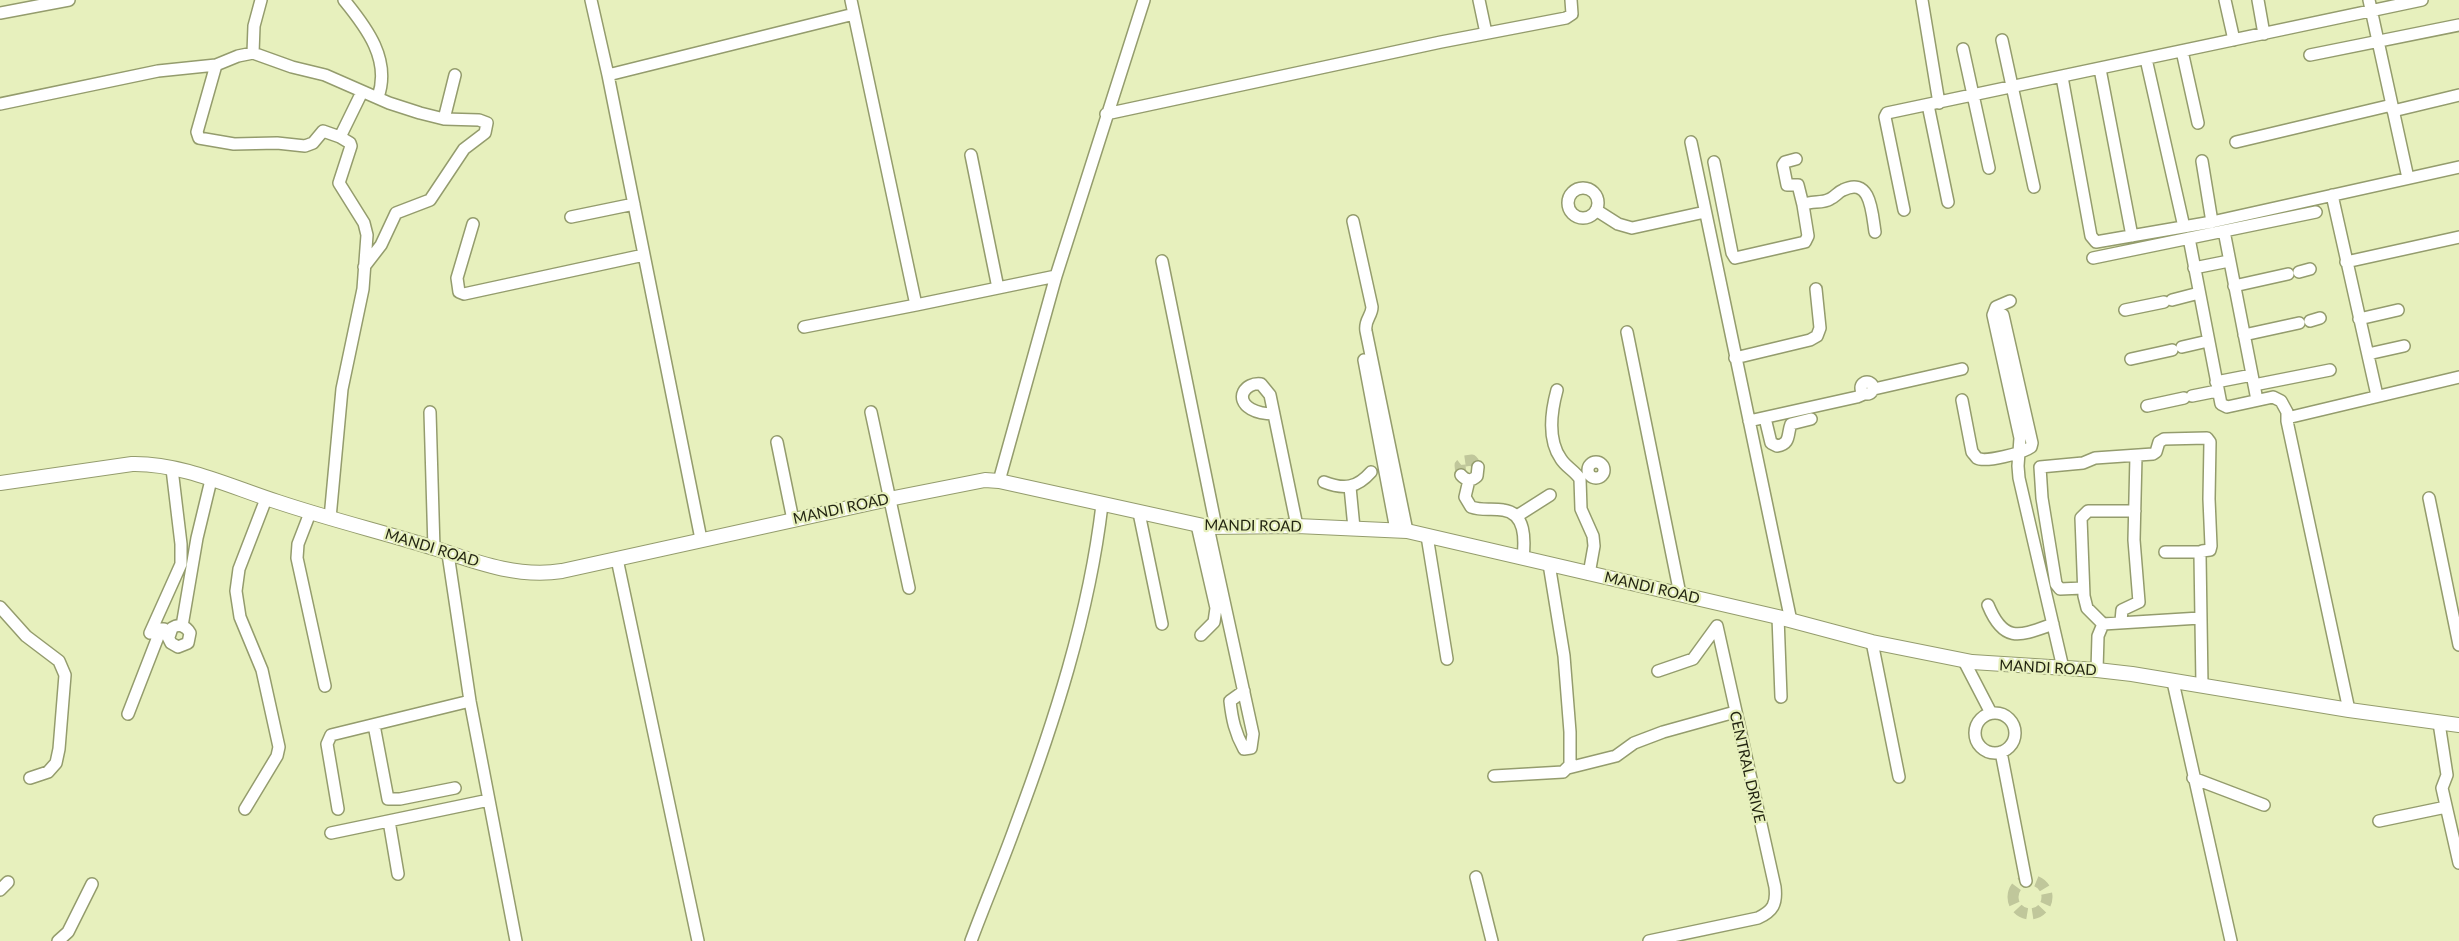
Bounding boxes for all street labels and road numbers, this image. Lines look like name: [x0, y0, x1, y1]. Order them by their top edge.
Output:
street label: MANDI ROAD: [791, 490, 891, 528]
street label: MANDI ROAD: [1204, 516, 1302, 536]
street label: MANDI ROAD: [383, 525, 481, 571]
street label: MANDI ROAD: [1602, 568, 1702, 608]
street label: MANDI ROAD: [1999, 656, 2097, 680]
street label: CENTRAL DRIVE: [1725, 709, 1769, 825]

